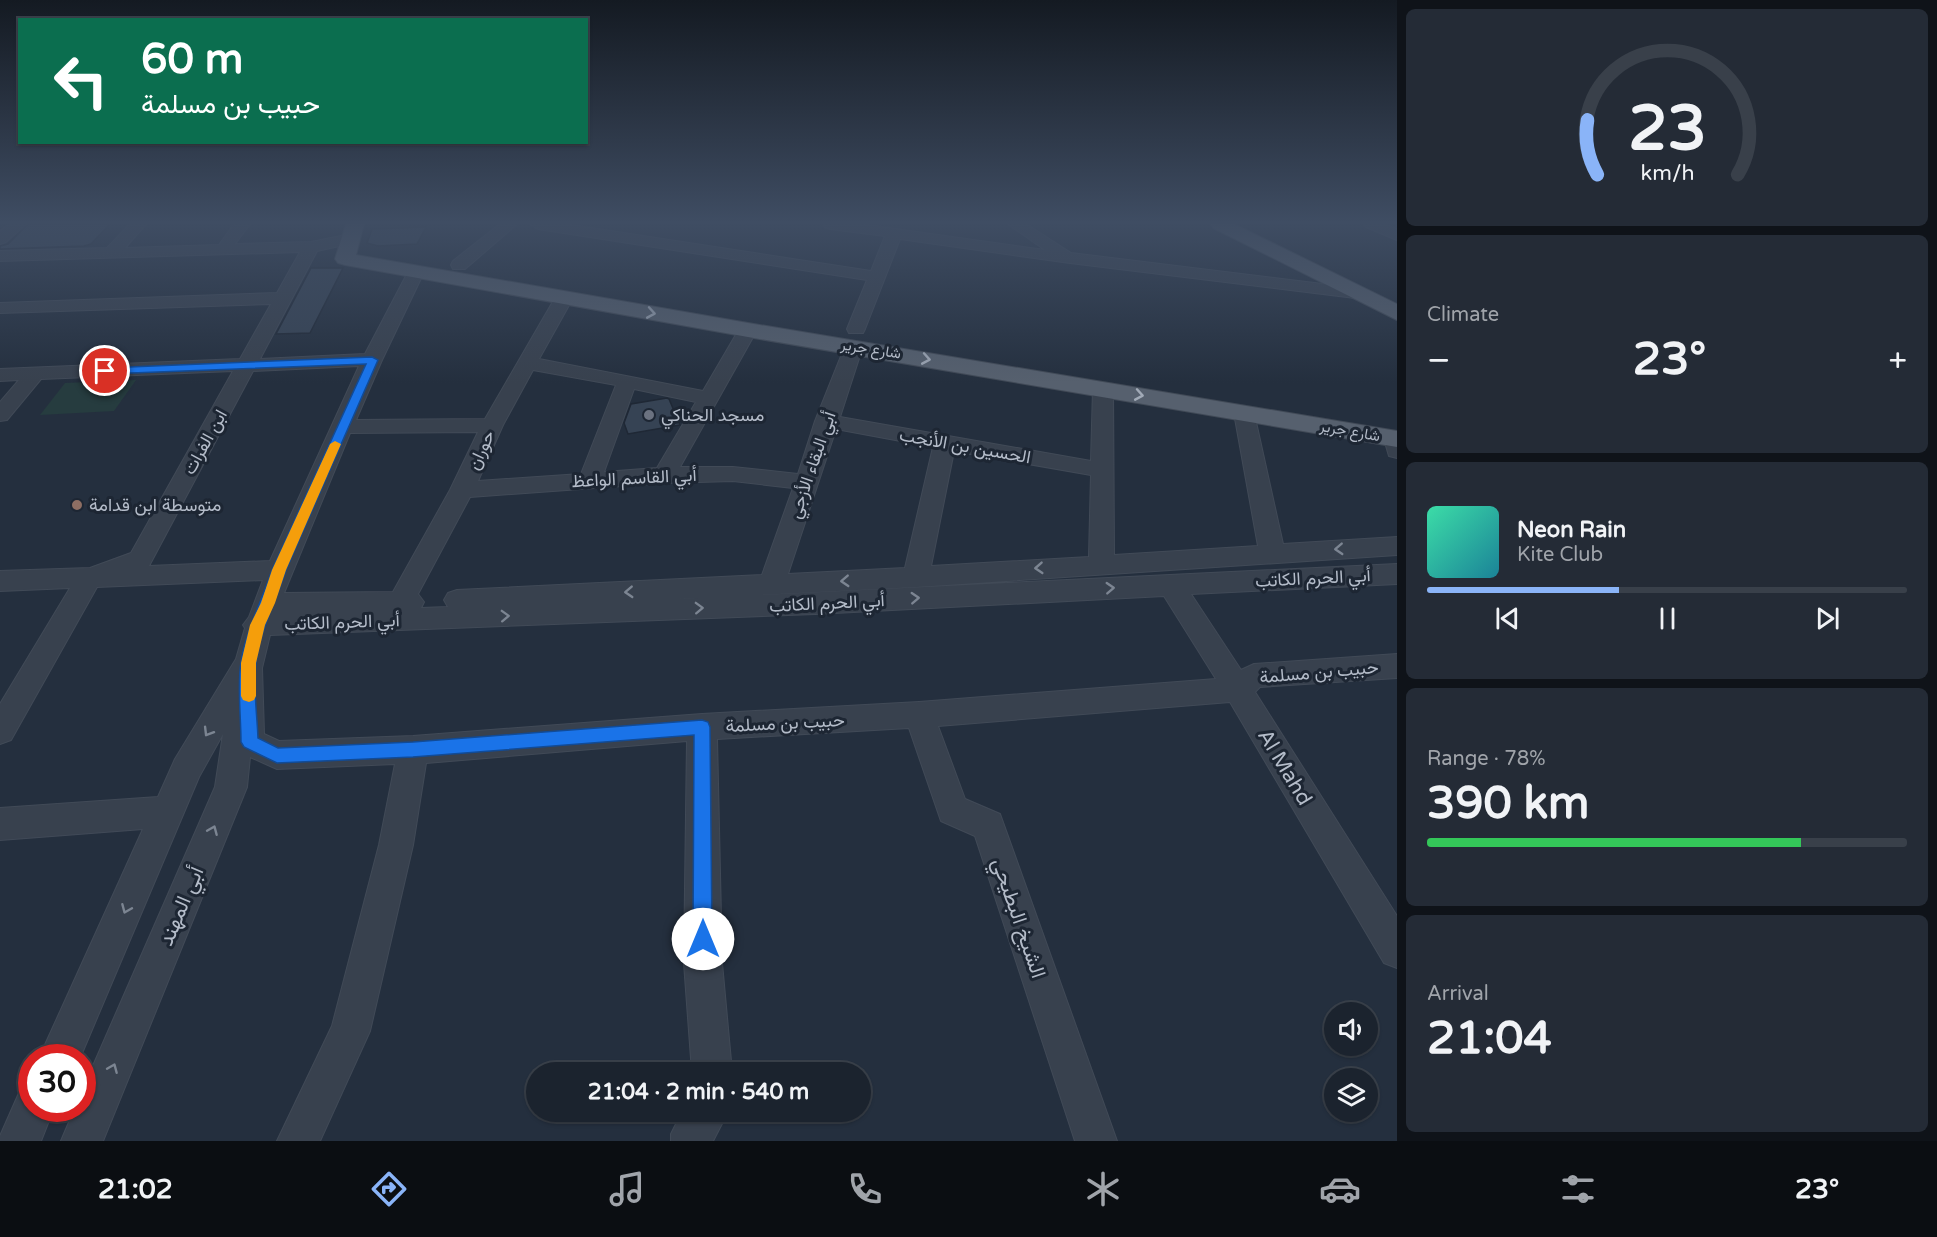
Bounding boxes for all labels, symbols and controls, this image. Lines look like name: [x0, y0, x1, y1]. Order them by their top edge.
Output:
text: 60 m: [141, 34, 243, 85]
icon: left: [42, 42, 120, 120]
text: حبيب بن مسلمة: [141, 88, 320, 121]
text: 23: [1628, 92, 1706, 167]
text: km/h: [1640, 160, 1694, 186]
text: Climate: [1427, 303, 1499, 327]
one-way arrow: [646, 306, 656, 319]
text: 23°: [1633, 333, 1706, 387]
street label: شارع جرير: [838, 335, 903, 365]
text: −: [1427, 341, 1451, 380]
text: +: [1888, 341, 1907, 380]
pin: [79, 345, 130, 396]
one-way arrow: [921, 352, 931, 365]
icon: arrive: [88, 354, 121, 387]
one-way arrow: [1134, 388, 1144, 401]
place label: مسجد الحناكي: [661, 404, 764, 430]
street label: ابن الفرات: [178, 406, 232, 478]
marker: مسجد الحناكي: [642, 408, 656, 422]
street label: أبي البقاء الأزجي: [783, 409, 844, 523]
street label: شارع جرير: [1317, 417, 1382, 447]
street label: الحسين بن الأنجب: [898, 424, 1032, 468]
street label: حوران: [462, 427, 500, 473]
street label: أبي القاسم الواعظ: [571, 464, 697, 496]
place label: متوسطة ابن قدامة: [89, 494, 221, 516]
marker: متوسطة ابن قدامة: [70, 498, 84, 512]
text: Neon Rain: [1517, 517, 1626, 543]
one-way arrow: [1334, 543, 1343, 556]
text: Kite Club: [1517, 543, 1603, 567]
one-way arrow: [1035, 561, 1044, 574]
street label: أبي الحرم الكاتب: [1255, 564, 1372, 596]
one-way arrow: [840, 574, 849, 587]
one-way arrow: [1105, 581, 1114, 594]
one-way arrow: [624, 585, 633, 598]
street label: أبي الحرم الكاتب: [769, 589, 886, 621]
one-way arrow: [911, 592, 920, 605]
one-way arrow: [695, 602, 704, 615]
icon: previous: [1491, 602, 1524, 635]
icon: pause: [1651, 602, 1684, 635]
icon: next: [1811, 602, 1844, 635]
street label: أبي الحرم الكاتب: [284, 609, 400, 639]
one-way arrow: [500, 609, 509, 622]
street label: حبيب بن مسلمة: [1259, 656, 1379, 688]
street label: حبيب بن مسلمة: [725, 709, 845, 737]
street label: Al Mahd: [1252, 725, 1317, 810]
one-way arrow: [203, 726, 215, 736]
text: Range · 78%: [1427, 747, 1546, 771]
text: 390 km: [1427, 777, 1589, 831]
one-way arrow: [206, 825, 218, 836]
street label: الشيخ البطيحي: [983, 855, 1051, 983]
street label: أبي المهند: [154, 863, 213, 951]
one-way arrow: [121, 902, 133, 913]
position arrow: [671, 907, 735, 971]
text: Arrival: [1427, 982, 1489, 1006]
map controls: [1324, 1002, 1378, 1122]
button: sound: [1324, 1002, 1378, 1056]
text: 21:04: [1427, 1012, 1552, 1066]
speed limit sign: 30: [18, 1044, 96, 1122]
one-way arrow: [106, 1063, 118, 1074]
button: layers: [1324, 1068, 1378, 1122]
text: 21:04 · 2 min · 540 m: [588, 1079, 809, 1105]
icon: directions: [368, 1168, 410, 1210]
icon: music: [606, 1168, 648, 1210]
icon: phone: [844, 1168, 886, 1210]
icon: climate: [1082, 1168, 1124, 1210]
icon: car: [1319, 1168, 1361, 1210]
icon: filters: [1557, 1168, 1599, 1210]
text: 21:02: [98, 1173, 173, 1206]
text: 23°: [1795, 1173, 1839, 1206]

